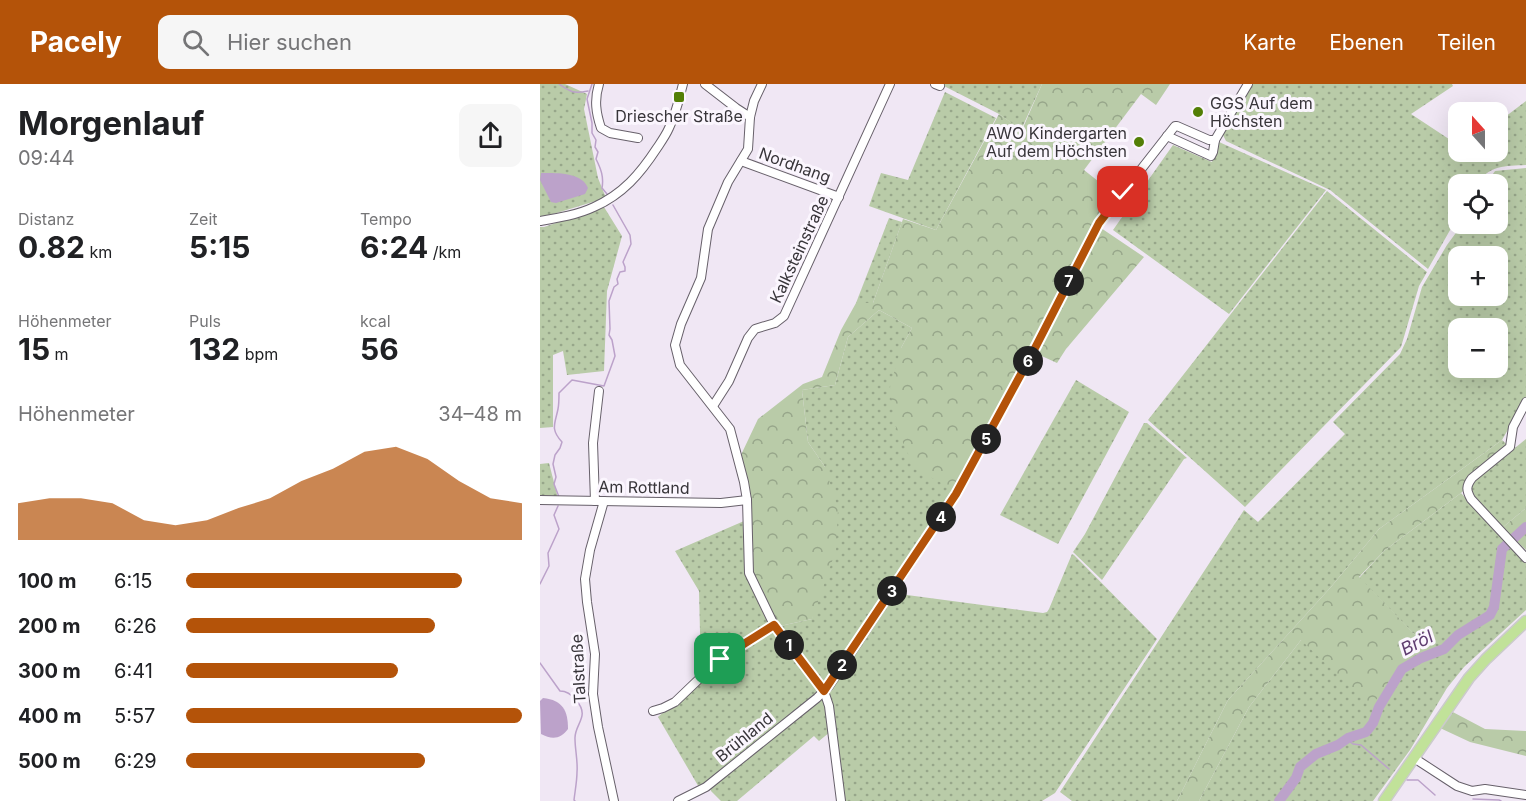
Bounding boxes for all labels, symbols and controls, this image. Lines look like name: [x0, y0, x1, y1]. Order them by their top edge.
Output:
search box: [158, 15, 578, 69]
text: Pacely: [30, 25, 122, 59]
icon: search: [179, 26, 212, 59]
text: Hier suchen: [227, 29, 352, 55]
text: Karte: [1243, 30, 1296, 55]
text: Ebenen: [1329, 30, 1404, 55]
text: Teilen: [1437, 30, 1496, 55]
marker: Driescher Straße: [672, 90, 686, 104]
place label: GGS Auf dem Höchsten: [1210, 93, 1313, 131]
north arrow: [1448, 102, 1508, 162]
map controls: [1448, 102, 1508, 378]
text: Morgenlauf: [18, 103, 204, 143]
button: share: [459, 104, 522, 167]
marker: GGS Auf dem Höchsten: [1191, 105, 1205, 119]
place label: Driescher Straße: [615, 106, 743, 126]
place label: AWO Kindergarten Auf dem Höchsten: [986, 123, 1127, 161]
marker: AWO Kindergarten Auf dem Höchsten: [1132, 135, 1146, 149]
street label: Nordhang: [756, 143, 834, 187]
text: 09:44: [18, 146, 75, 170]
pin: [1097, 166, 1148, 217]
button: locate: [1448, 174, 1508, 234]
icon: check: [1106, 175, 1139, 208]
street label: Kalksteinstraße: [765, 192, 833, 306]
text: Distanz: [18, 209, 74, 229]
text: Zeit: [189, 209, 218, 229]
text: Tempo: [360, 209, 412, 229]
text: 0.82: [18, 229, 85, 265]
text: 5:15: [189, 229, 250, 265]
text: 6:24: [360, 229, 428, 265]
text: km: [85, 242, 112, 262]
text: /km: [428, 242, 461, 262]
button: +: [1448, 246, 1508, 306]
pin: 7: [1054, 266, 1084, 296]
text: 7: [1064, 271, 1074, 291]
text: Höhenmeter: [18, 311, 112, 331]
text: Puls: [189, 311, 221, 331]
text: kcal: [360, 311, 391, 331]
button: −: [1448, 318, 1508, 378]
text: 15: [18, 331, 50, 367]
text: 132: [189, 331, 240, 367]
text: 56: [360, 331, 399, 367]
text: m: [50, 344, 69, 364]
text: bpm: [240, 344, 278, 364]
pin: 6: [1013, 346, 1043, 376]
text: 6: [1023, 351, 1033, 371]
text: Höhenmeter: [18, 402, 135, 426]
text: 34–48 m: [438, 402, 522, 426]
pin: 5: [971, 424, 1001, 454]
text: 5: [981, 429, 991, 449]
street label: Am Rottland: [598, 476, 690, 498]
pin: 4: [926, 502, 956, 532]
text: 4: [936, 507, 946, 527]
text: 100 m: [18, 569, 77, 593]
text: 6:15: [114, 569, 152, 593]
pin: 3: [877, 576, 907, 606]
text: 3: [887, 581, 897, 601]
text: 200 m: [18, 614, 81, 638]
text: 6:26: [114, 614, 157, 638]
water label: Bröl: [1397, 625, 1437, 660]
pin: 1: [774, 630, 804, 660]
pin: [694, 633, 745, 684]
street label: Talstraße: [566, 634, 590, 704]
text: 1: [786, 635, 792, 655]
icon: arrive: [703, 642, 736, 675]
pin: 2: [827, 650, 857, 680]
text: 2: [837, 655, 847, 675]
text: 300 m: [18, 659, 81, 683]
text: 6:41: [114, 659, 153, 683]
text: 400 m: [18, 704, 82, 728]
text: 5:57: [114, 704, 155, 728]
street label: Brühland: [711, 708, 777, 766]
text: 500 m: [18, 749, 81, 773]
text: 6:29: [114, 749, 157, 773]

